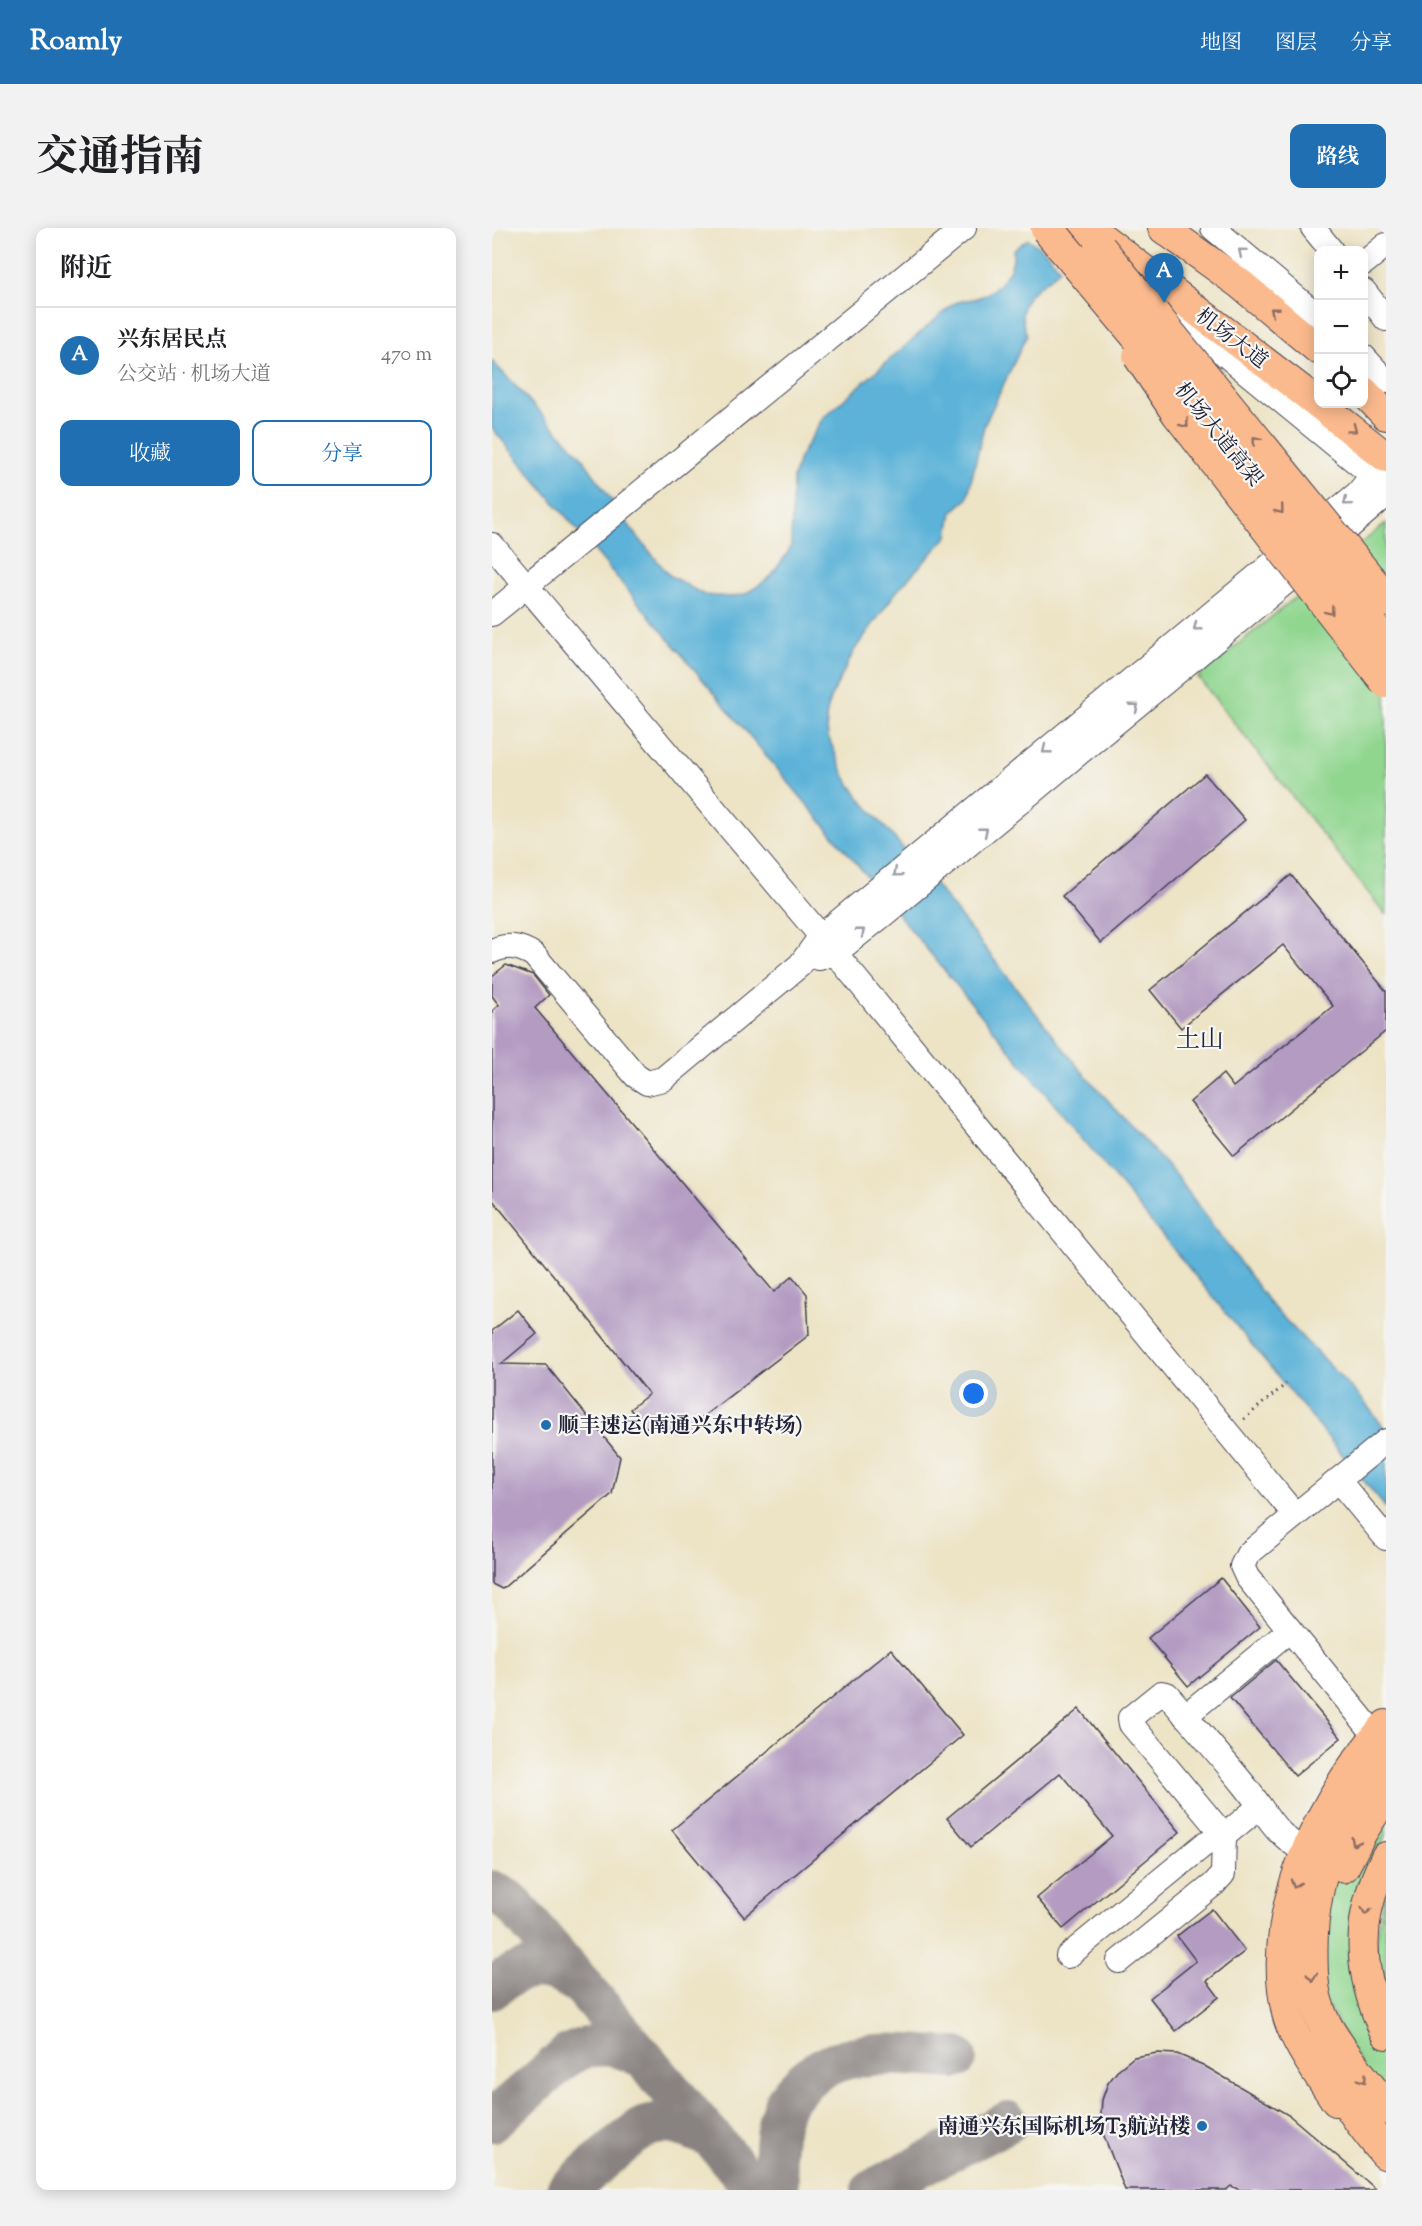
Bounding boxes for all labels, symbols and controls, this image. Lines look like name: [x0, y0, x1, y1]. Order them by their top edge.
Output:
text: Roamly: [30, 22, 122, 62]
text: 地图: [1200, 29, 1242, 59]
text: 图层: [1275, 29, 1317, 59]
text: 分享: [1350, 29, 1392, 59]
button: 路线: [1290, 124, 1386, 188]
text: 交通指南: [36, 130, 204, 190]
map controls: [1314, 246, 1368, 408]
button: +: [1314, 246, 1368, 300]
one-way arrow: [1237, 248, 1248, 259]
text: 附近: [60, 251, 112, 288]
pin: A: [1144, 254, 1184, 303]
button: −: [1314, 300, 1368, 354]
street label: 机场大道: [1188, 302, 1273, 377]
one-way arrow: [1269, 308, 1280, 319]
text: 兴东居民点: [117, 325, 227, 357]
text: A: [71, 341, 88, 370]
text: 470 m: [381, 341, 432, 370]
button: locate: [1314, 354, 1368, 408]
text: 公交站 · 机场大道: [117, 361, 271, 390]
street label: 机场大道高架: [1166, 377, 1269, 494]
one-way arrow: [1177, 417, 1188, 428]
button: 收藏: [60, 420, 240, 486]
button: 分享: [252, 420, 432, 486]
one-way arrow: [1347, 422, 1358, 433]
one-way arrow: [1253, 436, 1264, 447]
one-way arrow: [1343, 495, 1354, 506]
one-way arrow: [1272, 503, 1283, 514]
one-way arrow: [1323, 604, 1334, 615]
one-way arrow: [1193, 620, 1204, 631]
one-way arrow: [1128, 703, 1139, 714]
one-way arrow: [1042, 743, 1053, 754]
one-way arrow: [977, 827, 988, 838]
one-way arrow: [893, 866, 904, 877]
one-way arrow: [854, 929, 865, 940]
district label: 土山: [1176, 1024, 1224, 1058]
your location: [959, 1379, 988, 1408]
place label: 顺丰速运(南通兴东中转场): [558, 1412, 803, 1442]
marker: 顺丰速运(南通兴东中转场): [539, 1418, 553, 1432]
one-way arrow: [1351, 1836, 1363, 1847]
one-way arrow: [1289, 1878, 1302, 1889]
one-way arrow: [1360, 1906, 1373, 1916]
one-way arrow: [1305, 1972, 1318, 1981]
one-way arrow: [1356, 2073, 1367, 2084]
place label: 南通兴东国际机场T3航站楼: [938, 2113, 1190, 2143]
marker: 南通兴东国际机场T3航站楼: [1195, 2119, 1209, 2133]

